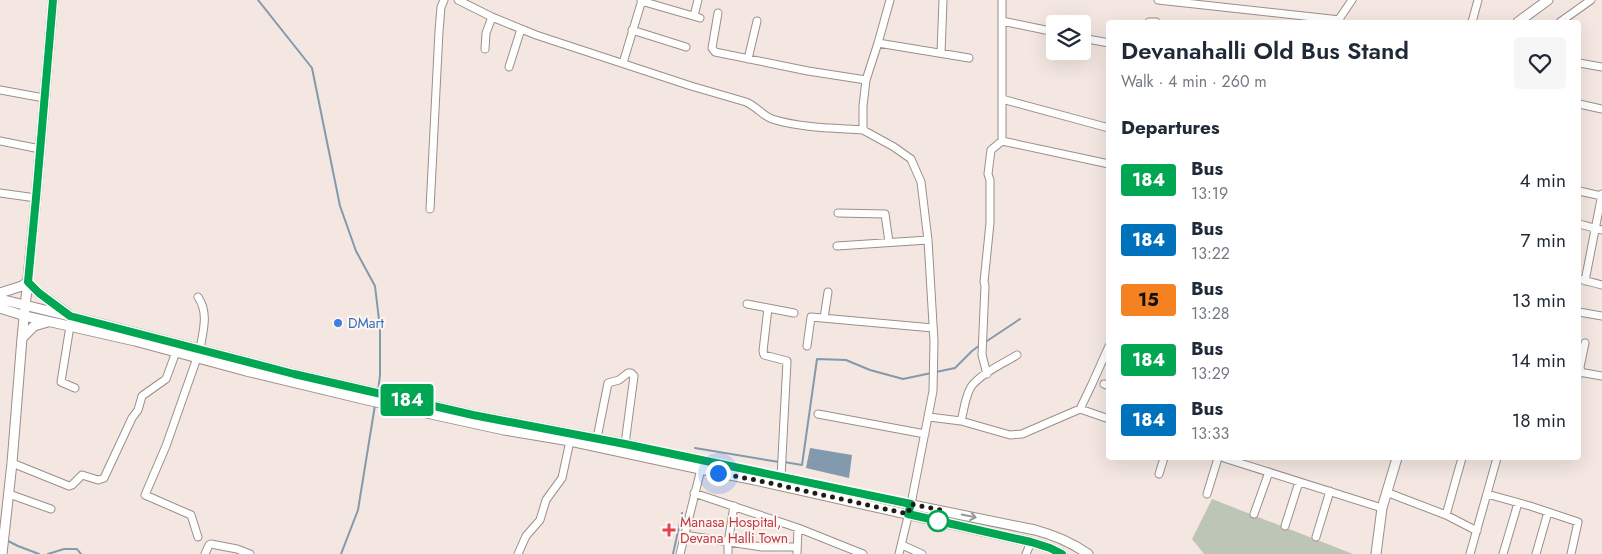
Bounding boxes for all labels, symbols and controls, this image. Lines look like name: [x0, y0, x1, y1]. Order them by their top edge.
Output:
map controls: [1046, 15, 1091, 60]
button: layers: [1046, 15, 1091, 60]
text: Devanahalli Old Bus Stand: [1121, 33, 1409, 68]
button: heart: [1514, 37, 1566, 89]
text: Walk · 4 min · 260 m: [1121, 70, 1267, 93]
text: Departures: [1121, 114, 1220, 141]
text: Bus: [1191, 155, 1223, 182]
text: 184: [1132, 167, 1165, 193]
text: 4 min: [1519, 167, 1566, 194]
text: 13:19: [1191, 182, 1228, 205]
text: Bus: [1191, 215, 1223, 242]
text: 184: [1132, 227, 1165, 253]
text: 7 min: [1521, 227, 1566, 254]
text: 13:22: [1191, 242, 1230, 265]
text: Bus: [1191, 275, 1223, 302]
text: 15: [1138, 287, 1159, 313]
text: 13 min: [1512, 287, 1566, 314]
text: 13:28: [1191, 302, 1230, 325]
place label: DMart: [348, 313, 384, 333]
marker: DMart: [332, 317, 344, 329]
text: Bus: [1191, 335, 1223, 362]
text: 184: [1132, 347, 1165, 373]
text: 14 min: [1511, 347, 1566, 374]
text: 13:29: [1191, 362, 1230, 385]
line badge: 184: [378, 384, 436, 416]
text: 184: [390, 387, 424, 413]
text: Bus: [1191, 395, 1223, 422]
text: 184: [1132, 407, 1165, 433]
text: 18 min: [1512, 407, 1566, 434]
text: 13:33: [1191, 422, 1229, 445]
your location: [706, 461, 731, 486]
unlabelled marker: [927, 510, 949, 532]
place label: Manasa Hospital, Devana Halli Town: [680, 512, 788, 548]
one-way arrow: [960, 512, 976, 521]
marker: Manasa Hospital, Devana Halli Town: [662, 523, 676, 537]

